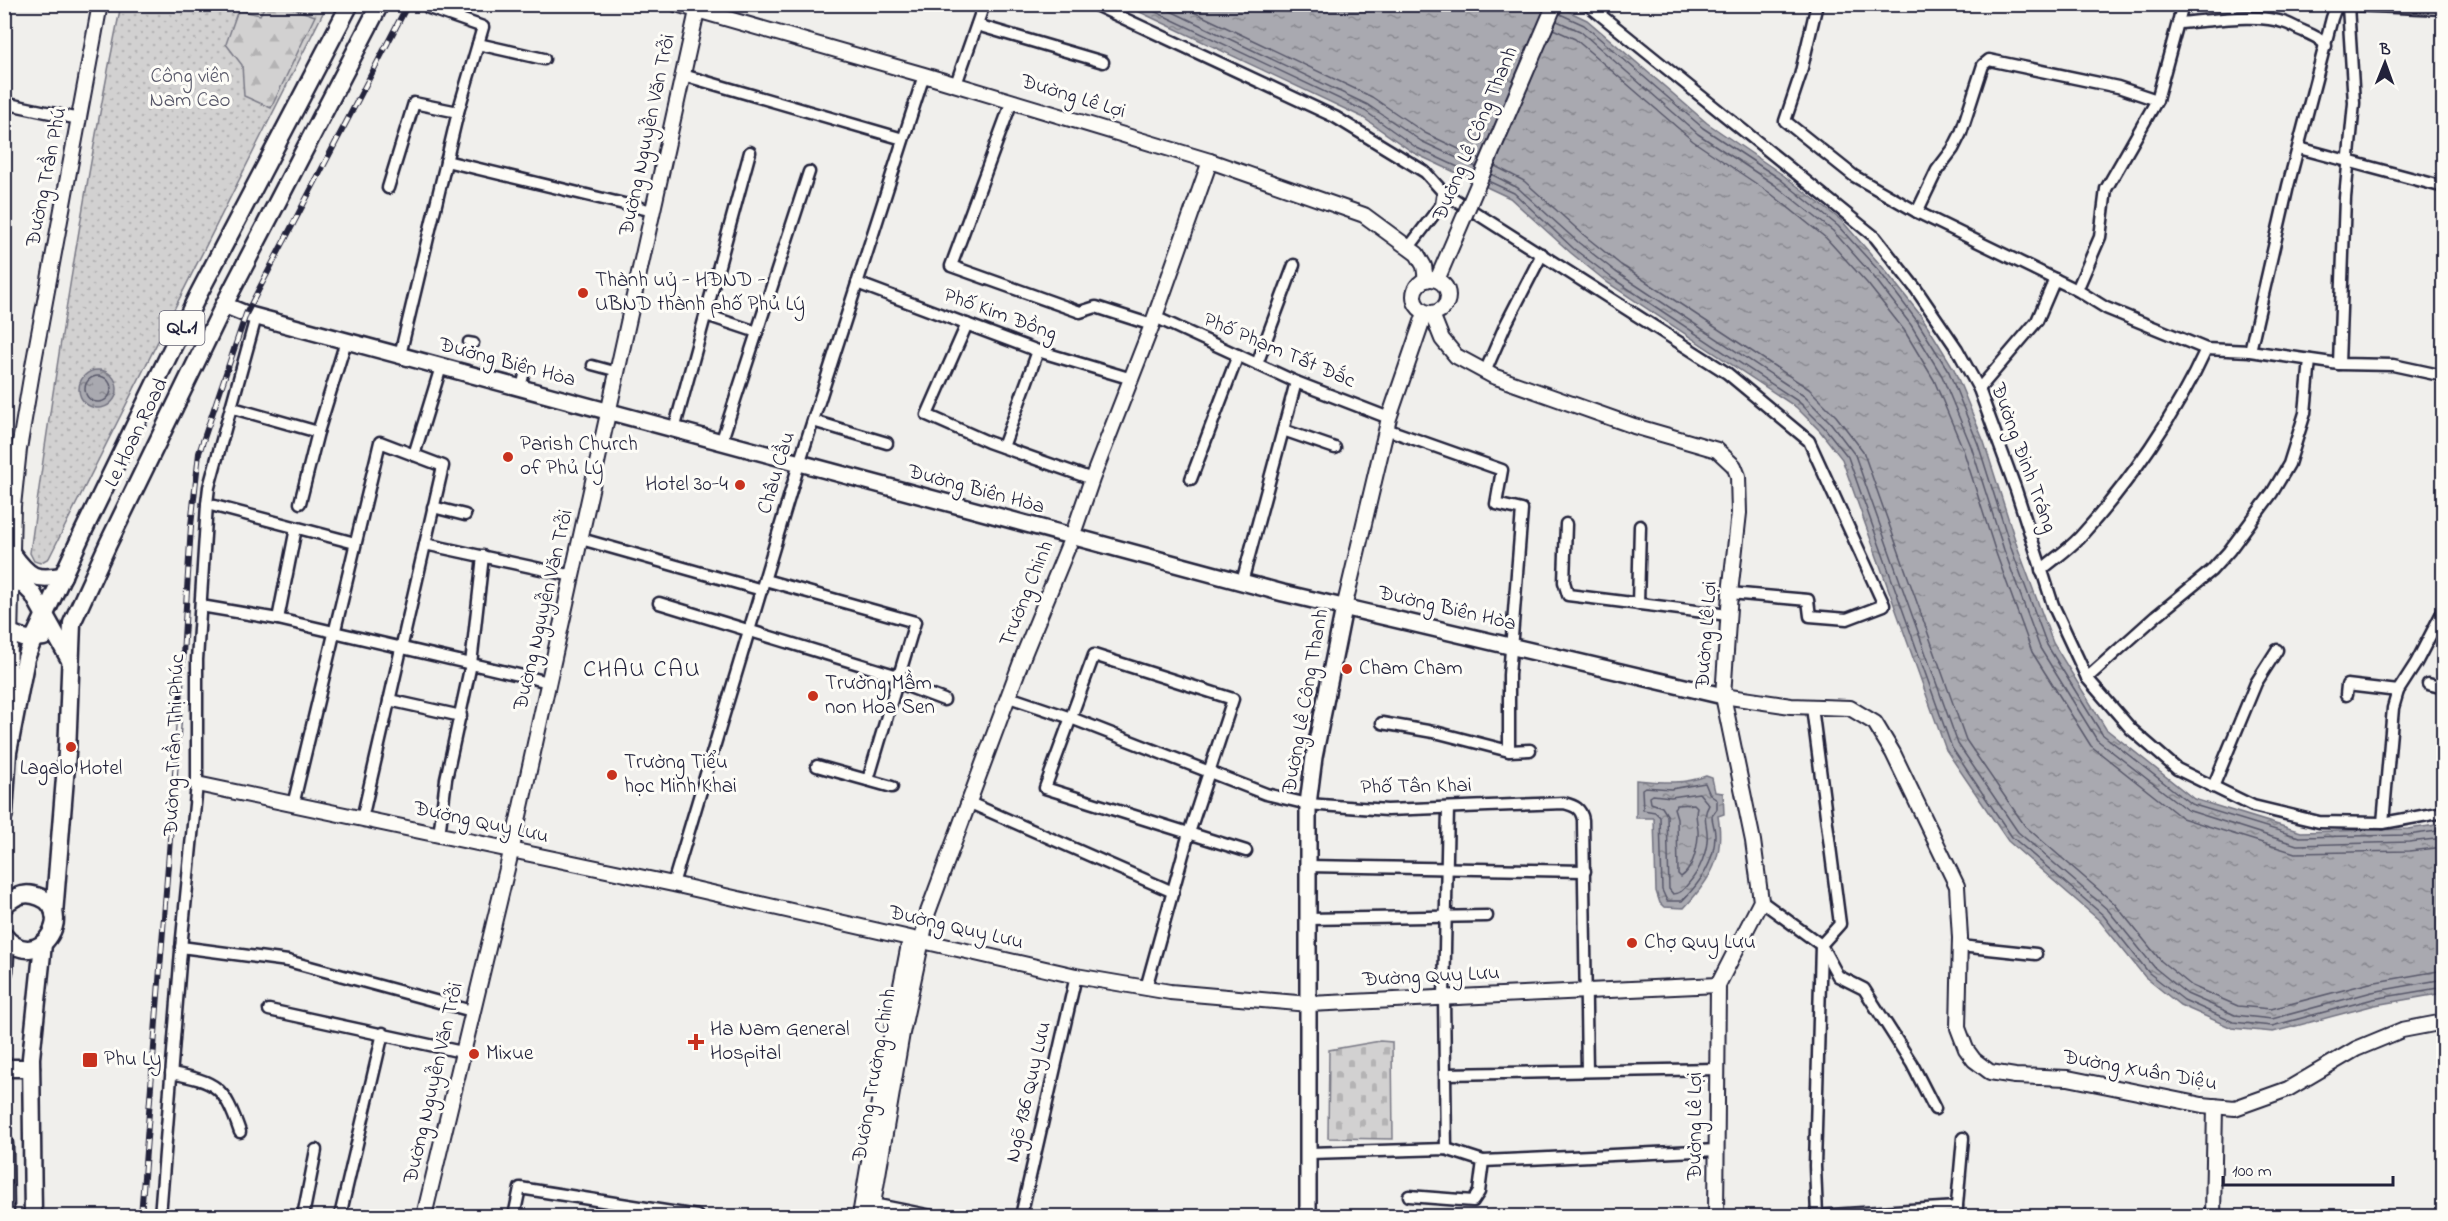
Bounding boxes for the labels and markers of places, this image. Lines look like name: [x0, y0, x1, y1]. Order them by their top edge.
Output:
place label: Thành uỷ - HĐND - UBND thành phố Phủ Lý: [595, 266, 805, 322]
marker: Thành uỷ - HĐND - UBND thành phố Phủ Lý: [576, 286, 590, 300]
place label: Parish Church of Phủ Lý: [520, 430, 638, 486]
marker: Parish Church of Phủ Lý: [501, 450, 515, 464]
place label: Hotel 30-4: [645, 470, 728, 500]
marker: Hotel 30-4: [733, 478, 747, 492]
place label: Cham Cham: [1359, 654, 1463, 684]
marker: Cham Cham: [1340, 662, 1354, 676]
place label: Trường Mầm non Hoa Sen: [825, 669, 935, 723]
marker: Trường Mầm non Hoa Sen: [806, 689, 820, 703]
marker: Lagalo Hotel: [64, 740, 78, 754]
place label: Trường Tiểu học Minh Khai: [624, 748, 737, 802]
place label: Lagalo Hotel: [20, 754, 122, 786]
marker: Trường Tiểu học Minh Khai: [605, 768, 619, 782]
place label: Chợ Quy Lưu: [1644, 928, 1756, 960]
marker: Chợ Quy Lưu: [1625, 936, 1639, 950]
place label: Ha Nam General Hospital: [710, 1015, 850, 1069]
marker: Ha Nam General Hospital: [687, 1033, 705, 1051]
place label: Mixue: [486, 1039, 534, 1069]
place label: Phu Ly: [104, 1045, 162, 1077]
marker: Mixue: [467, 1047, 481, 1061]
marker: Phu Ly: [81, 1051, 99, 1069]

